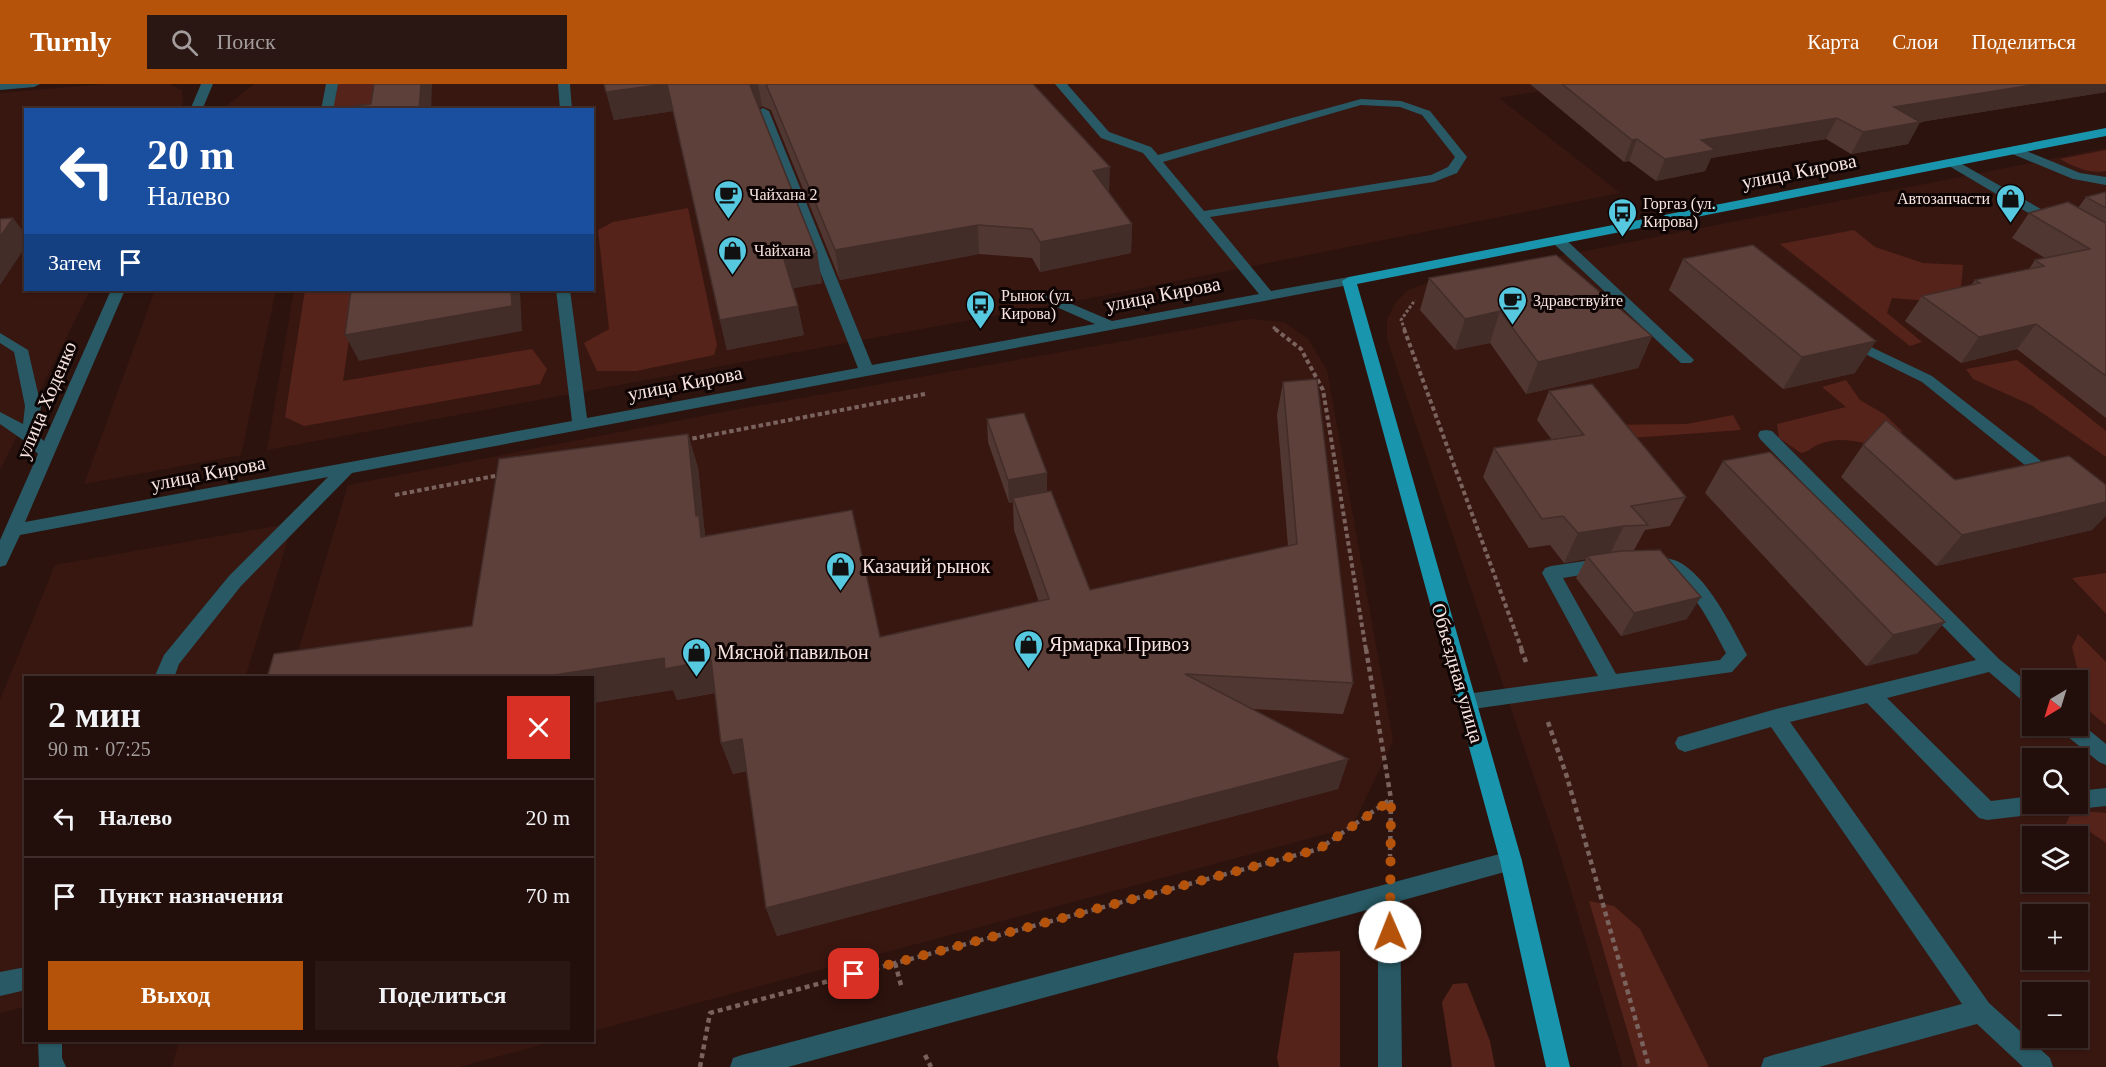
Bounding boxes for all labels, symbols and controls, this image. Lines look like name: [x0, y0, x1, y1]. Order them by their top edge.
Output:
search box: [147, 15, 567, 69]
text: Turnly: [30, 26, 111, 57]
icon: search: [168, 26, 201, 59]
text: Поиск: [216, 29, 276, 54]
text: Карта: [1807, 30, 1859, 54]
text: Слои: [1892, 30, 1938, 54]
text: Поделиться: [1971, 30, 2076, 54]
icon: left: [48, 132, 126, 210]
text: 20 m: [147, 132, 235, 178]
street label: улица Кирова: [1740, 149, 1859, 194]
cafe icon: Чайхана 2: [712, 178, 744, 220]
text: Налево: [147, 181, 230, 211]
shop icon: Автозапчасти: [1995, 182, 2027, 224]
place label: Чайхана 2: [749, 186, 818, 203]
place label: Автозапчасти: [1897, 190, 1990, 207]
place label: Горгаз (ул. Кирова): [1643, 195, 1715, 231]
bus stop icon: Горгаз (ул. Кирова): [1606, 196, 1638, 238]
shop icon: Чайхана: [717, 234, 749, 276]
place label: Чайхана: [754, 242, 811, 259]
icon: arrive: [114, 246, 147, 279]
text: Затем: [48, 250, 102, 275]
street label: улица Кирова: [1104, 272, 1223, 317]
cafe icon: Здравствуйте: [1496, 284, 1528, 326]
place label: Рынок (ул. Кирова): [1001, 287, 1074, 323]
bus stop icon: Рынок (ул. Кирова): [964, 288, 996, 330]
place label: Здравствуйте: [1533, 292, 1623, 310]
street label: улица Ходенко: [11, 338, 82, 462]
street label: улица Кирова: [626, 361, 745, 406]
street label: улица Кирова: [149, 451, 268, 496]
shop icon: Казачий рынок: [825, 550, 857, 592]
place label: Казачий рынок: [862, 555, 991, 578]
street label: Объездная улица: [1427, 601, 1489, 746]
shop icon: Ярмарка Привоз: [1012, 628, 1044, 670]
place label: Ярмарка Привоз: [1049, 633, 1189, 656]
shop icon: Мясной павильон: [680, 636, 712, 678]
place label: Мясной павильон: [717, 641, 869, 663]
north arrow: [2022, 670, 2088, 736]
map controls: [2022, 670, 2088, 1048]
text: 2 мин: [48, 695, 141, 735]
button: close: [507, 696, 570, 759]
text: 90 m · 07:25: [48, 738, 151, 760]
button: search: [2022, 748, 2088, 814]
icon: left: [48, 802, 81, 835]
text: Налево: [99, 805, 172, 830]
text: 20 m: [525, 805, 570, 830]
button: layers: [2022, 826, 2088, 892]
icon: arrive: [48, 880, 81, 913]
text: Пункт назначения: [99, 883, 284, 908]
text: 70 m: [525, 883, 570, 908]
position arrow: [1358, 900, 1422, 964]
button: +: [2022, 904, 2088, 970]
pin: [828, 948, 879, 999]
icon: arrive: [837, 957, 870, 990]
button: Выход: [48, 961, 303, 1030]
button: Поделиться: [315, 961, 570, 1030]
button: −: [2022, 982, 2088, 1048]

